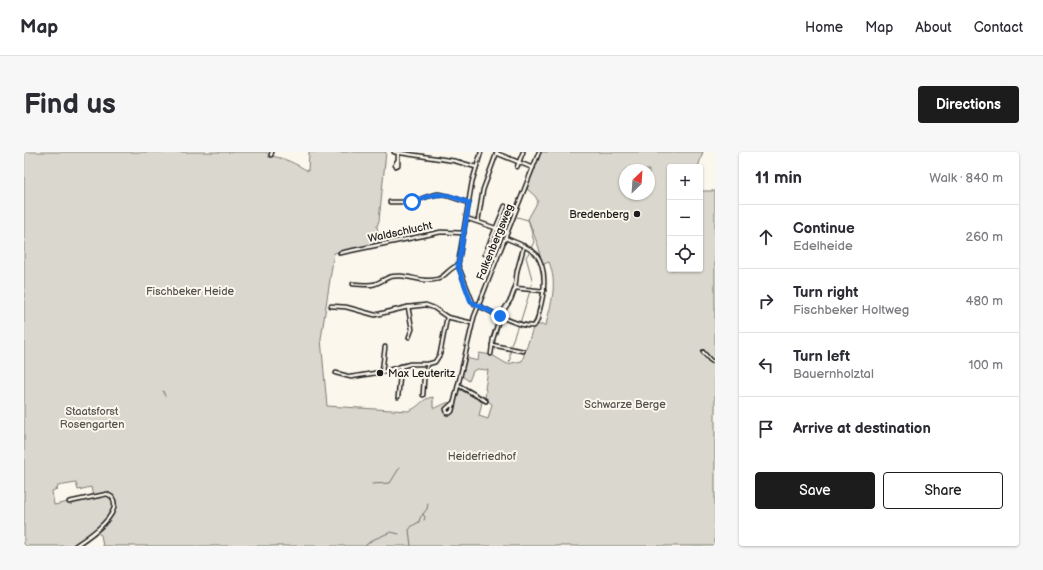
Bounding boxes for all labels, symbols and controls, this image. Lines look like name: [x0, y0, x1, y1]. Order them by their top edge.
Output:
text: Map: [20, 16, 58, 39]
text: Home: [805, 19, 843, 36]
text: Map: [865, 19, 893, 36]
text: About: [915, 19, 952, 36]
text: Contact: [974, 19, 1023, 36]
button: Directions: [918, 86, 1019, 123]
text: Find us: [24, 88, 116, 121]
north arrow: [619, 164, 655, 200]
map controls: [667, 164, 703, 272]
button: +: [667, 164, 703, 200]
text: 11 min: [755, 168, 802, 188]
text: Walk · 840 m: [929, 170, 1003, 186]
route start: [403, 193, 421, 211]
button: −: [667, 200, 703, 236]
street label: Falkenbergsweg: [474, 202, 516, 282]
place label: Bredenberg: [569, 208, 629, 221]
marker: Bredenberg: [632, 209, 642, 219]
street label: Waldschlucht: [367, 219, 434, 245]
text: Continue: [793, 219, 855, 238]
icon: ahead: [755, 226, 777, 248]
text: 260 m: [965, 229, 1003, 245]
button: locate: [667, 236, 703, 272]
text: Edelheide: [793, 238, 853, 254]
text: Turn right: [793, 283, 858, 302]
park label: Fischbeker Heide: [146, 285, 234, 298]
icon: right: [755, 290, 777, 312]
text: 480 m: [966, 293, 1003, 309]
text: Fischbeker Holtweg: [793, 302, 909, 318]
route end: [491, 307, 509, 325]
text: Turn left: [793, 347, 850, 366]
icon: left: [755, 354, 777, 376]
text: 100 m: [968, 357, 1003, 373]
text: Bauernholztal: [793, 366, 874, 382]
place label: Max Leuteritz: [388, 367, 456, 380]
marker: Max Leuteritz: [375, 368, 385, 378]
park label: Schwarze Berge: [584, 398, 666, 411]
park label: Staatsforst Rosengarten: [60, 405, 124, 431]
icon: arrive: [755, 418, 777, 440]
text: Arrive at destination: [793, 419, 931, 438]
park label: Heidefriedhof: [448, 450, 517, 463]
button: Save: [755, 472, 875, 509]
button: Share: [883, 472, 1003, 509]

